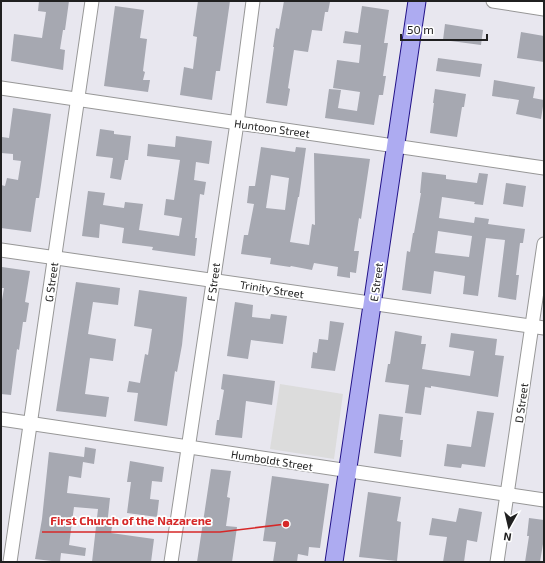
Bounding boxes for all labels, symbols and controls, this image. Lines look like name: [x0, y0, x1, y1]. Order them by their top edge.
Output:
scale bar: [401, 16, 487, 42]
text: 50 m: [407, 22, 434, 36]
street label: Huntoon Street: [233, 116, 311, 140]
street label: G Street: [42, 261, 60, 303]
street label: F Street: [204, 262, 222, 302]
street label: E Street: [367, 262, 385, 302]
street label: Trinity Street: [239, 278, 305, 300]
street label: D Street: [512, 382, 530, 424]
street label: Humboldt Street: [230, 447, 314, 473]
north arrow: [489, 507, 529, 547]
callout: First Church of the Nazarene: [42, 508, 220, 532]
text: First Church of the Nazarene: [50, 513, 212, 527]
text: N: [503, 530, 512, 544]

